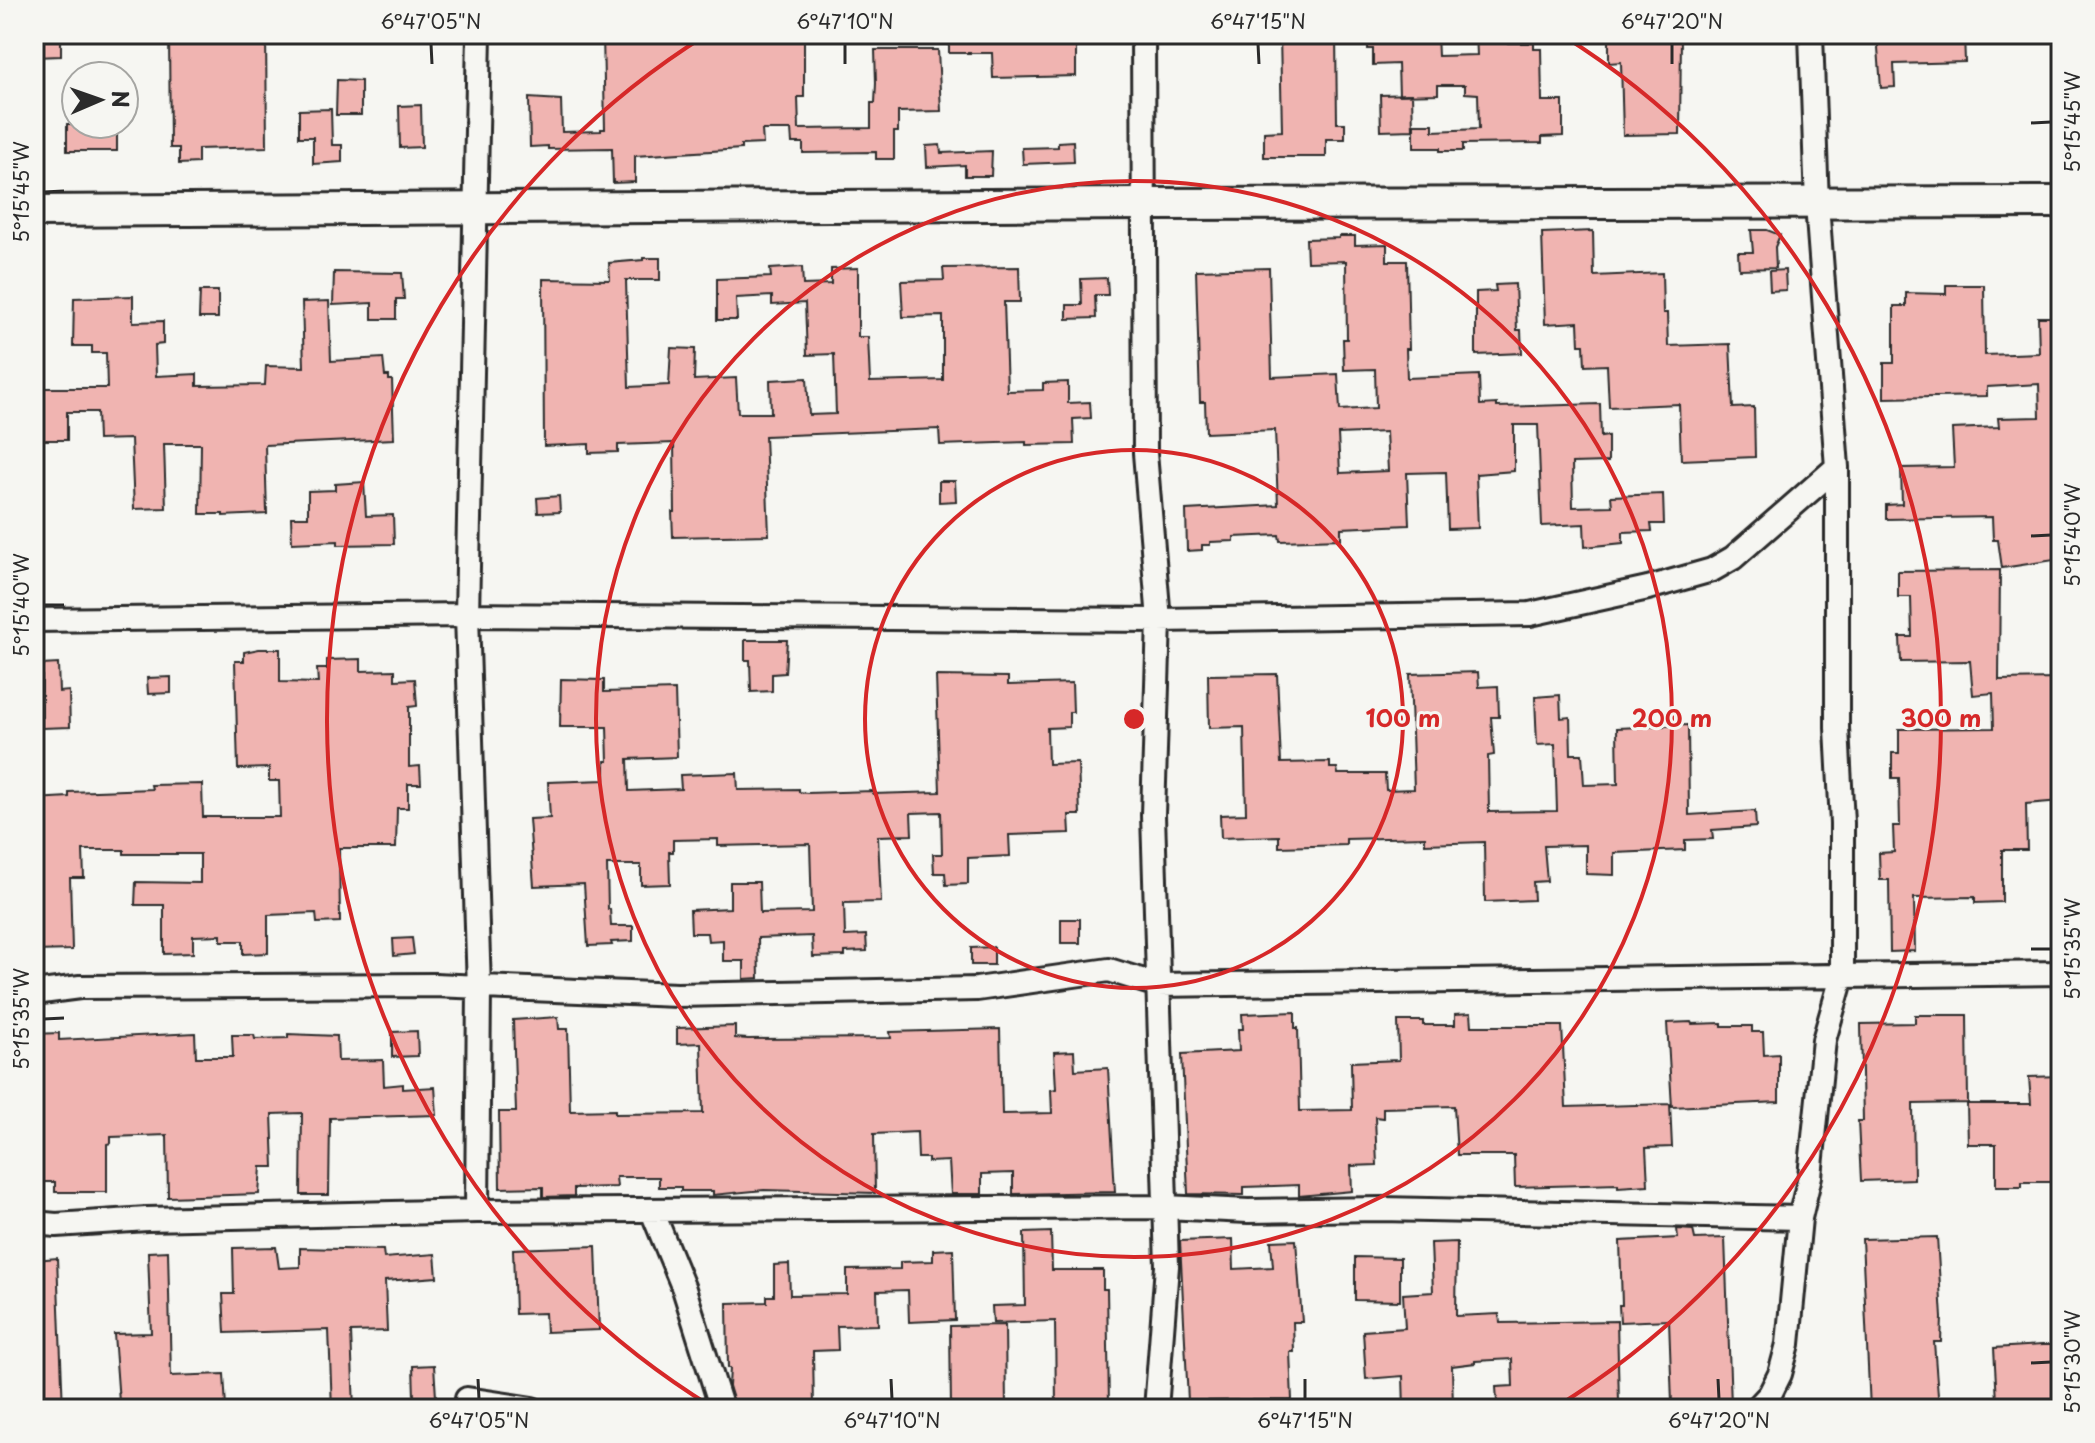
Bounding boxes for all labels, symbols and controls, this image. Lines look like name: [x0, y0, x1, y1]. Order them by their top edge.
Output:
text: 6°47'05"N: [381, 6, 482, 36]
text: 6°47'10"N: [796, 6, 894, 36]
text: 6°47'15"N: [1210, 6, 1306, 36]
text: 6°47'20"N: [1621, 6, 1723, 36]
north arrow: [60, 60, 140, 140]
text: 5°15'45"W: [2057, 71, 2087, 173]
text: N: [105, 90, 138, 109]
text: 5°15'45"W: [6, 141, 36, 243]
text: 5°15'40"W: [2057, 483, 2087, 587]
text: 5°15'40"W: [6, 553, 36, 657]
text: 100 m: [1366, 699, 1440, 735]
text: 200 m: [1632, 699, 1712, 735]
text: 300 m: [1900, 699, 1982, 735]
centre of rings: [1120, 705, 1148, 733]
text: 5°15'35"W: [2057, 897, 2087, 1000]
text: 5°15'35"W: [6, 967, 36, 1070]
text: 5°15'30"W: [2057, 1309, 2087, 1414]
text: 6°47'05"N: [429, 1405, 530, 1435]
text: 6°47'10"N: [843, 1405, 941, 1435]
text: 6°47'15"N: [1257, 1405, 1353, 1435]
text: 6°47'20"N: [1668, 1405, 1770, 1435]

